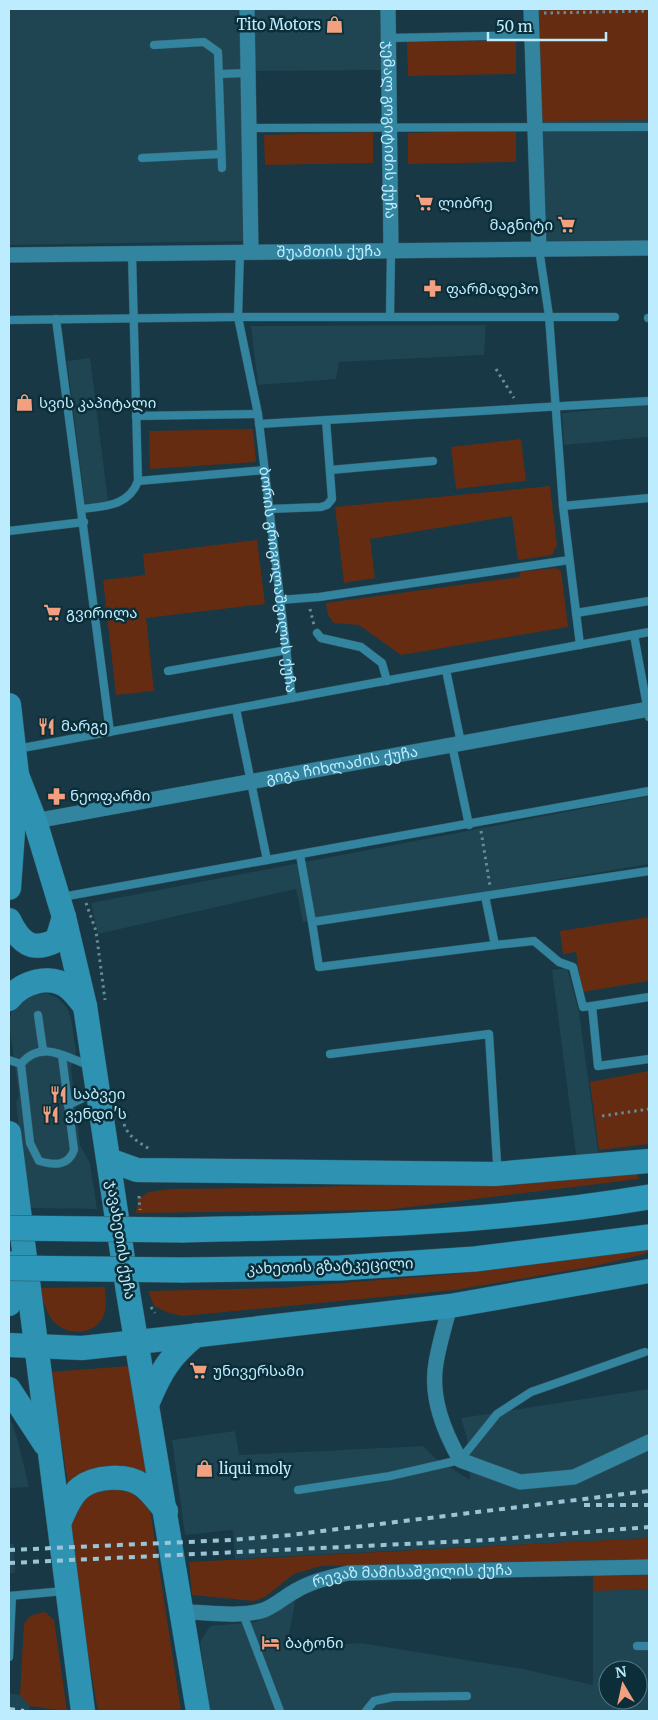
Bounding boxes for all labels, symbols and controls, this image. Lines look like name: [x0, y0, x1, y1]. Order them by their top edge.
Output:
scale bar: [488, 10, 606, 42]
place label: Tito Motors: [236, 15, 321, 34]
shop icon: Tito Motors: [325, 15, 345, 35]
text: 50 m: [496, 17, 533, 36]
street label: ჯემალ გოგიტიძის ქუჩა: [379, 41, 401, 219]
supermarket icon: ლიბრე: [414, 193, 434, 213]
place label: ლიბრე: [438, 193, 493, 212]
place label: მაგნიტი: [490, 215, 553, 234]
supermarket icon: მაგნიტი: [557, 215, 577, 235]
street label: შუამთის ქუჩა: [276, 241, 382, 261]
pharmacy icon: ფარმადეპო: [422, 279, 442, 299]
place label: ფარმადეპო: [446, 279, 539, 298]
shop icon: სვის კაპიტალი: [15, 393, 35, 413]
place label: სვის კაპიტალი: [39, 393, 156, 412]
street label: ბორის გრიგოლაშვილის ქუჩა: [255, 466, 301, 694]
supermarket icon: გვირილა: [42, 603, 62, 623]
place label: გვირილა: [66, 603, 137, 622]
restaurant icon: მარგე: [37, 716, 57, 736]
place label: მარგე: [61, 716, 108, 735]
street label: გიგა ჩიხლაძის ქუჩა: [264, 741, 419, 788]
pharmacy icon: ნეოფარმი: [46, 786, 66, 806]
place label: ნეოფარმი: [70, 786, 150, 805]
restaurant icon: საბვეი: [49, 1084, 69, 1104]
place label: საბვეი: [73, 1084, 125, 1103]
restaurant icon: ვენდი'ს: [41, 1104, 61, 1124]
place label: ვენდი'ს: [65, 1104, 127, 1123]
street label: ჯავახეთის ქუჩა: [103, 1179, 140, 1301]
street label: კახეთის გზატკეცილი: [246, 1253, 414, 1278]
supermarket icon: უნივერსამი: [189, 1361, 209, 1381]
place label: უნივერსამი: [213, 1361, 304, 1380]
shop icon: liqui moly: [195, 1459, 215, 1479]
place label: liqui moly: [219, 1459, 292, 1478]
street label: რევაზ მამისაშვილის ქუჩა: [310, 1560, 513, 1591]
hotel icon: ბატონი: [261, 1633, 281, 1653]
place label: ბატონი: [285, 1633, 344, 1652]
north arrow: [598, 1660, 648, 1710]
text: N: [614, 1662, 628, 1682]

